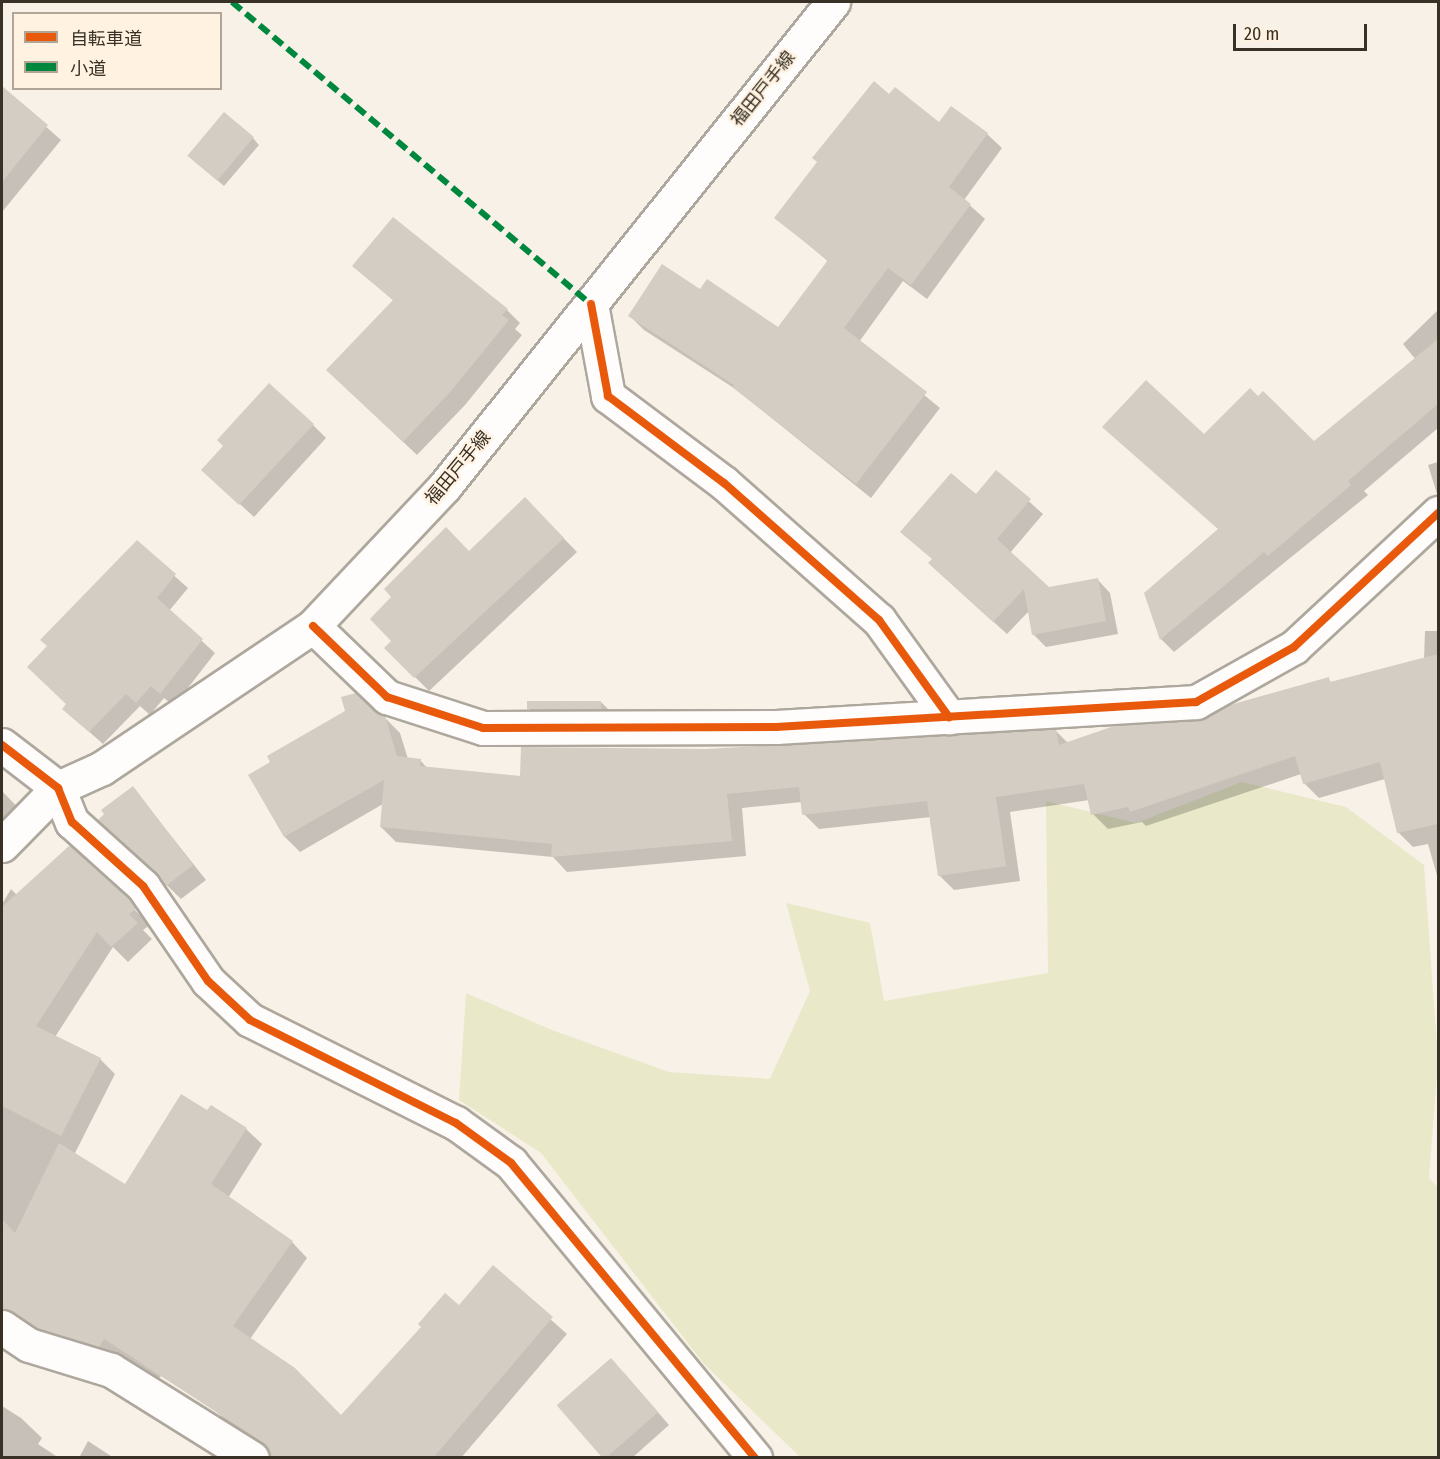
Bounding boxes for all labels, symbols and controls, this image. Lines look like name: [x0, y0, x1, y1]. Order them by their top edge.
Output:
legend: [12, 12, 222, 90]
scale bar: [1236, 12, 1370, 50]
text: 20 m: [1244, 23, 1279, 45]
text: 自転車道: [70, 28, 142, 50]
street label: 福田戸手線: [726, 47, 800, 131]
text: 小道: [70, 58, 106, 80]
street label: 福田戸手線: [421, 427, 495, 509]

